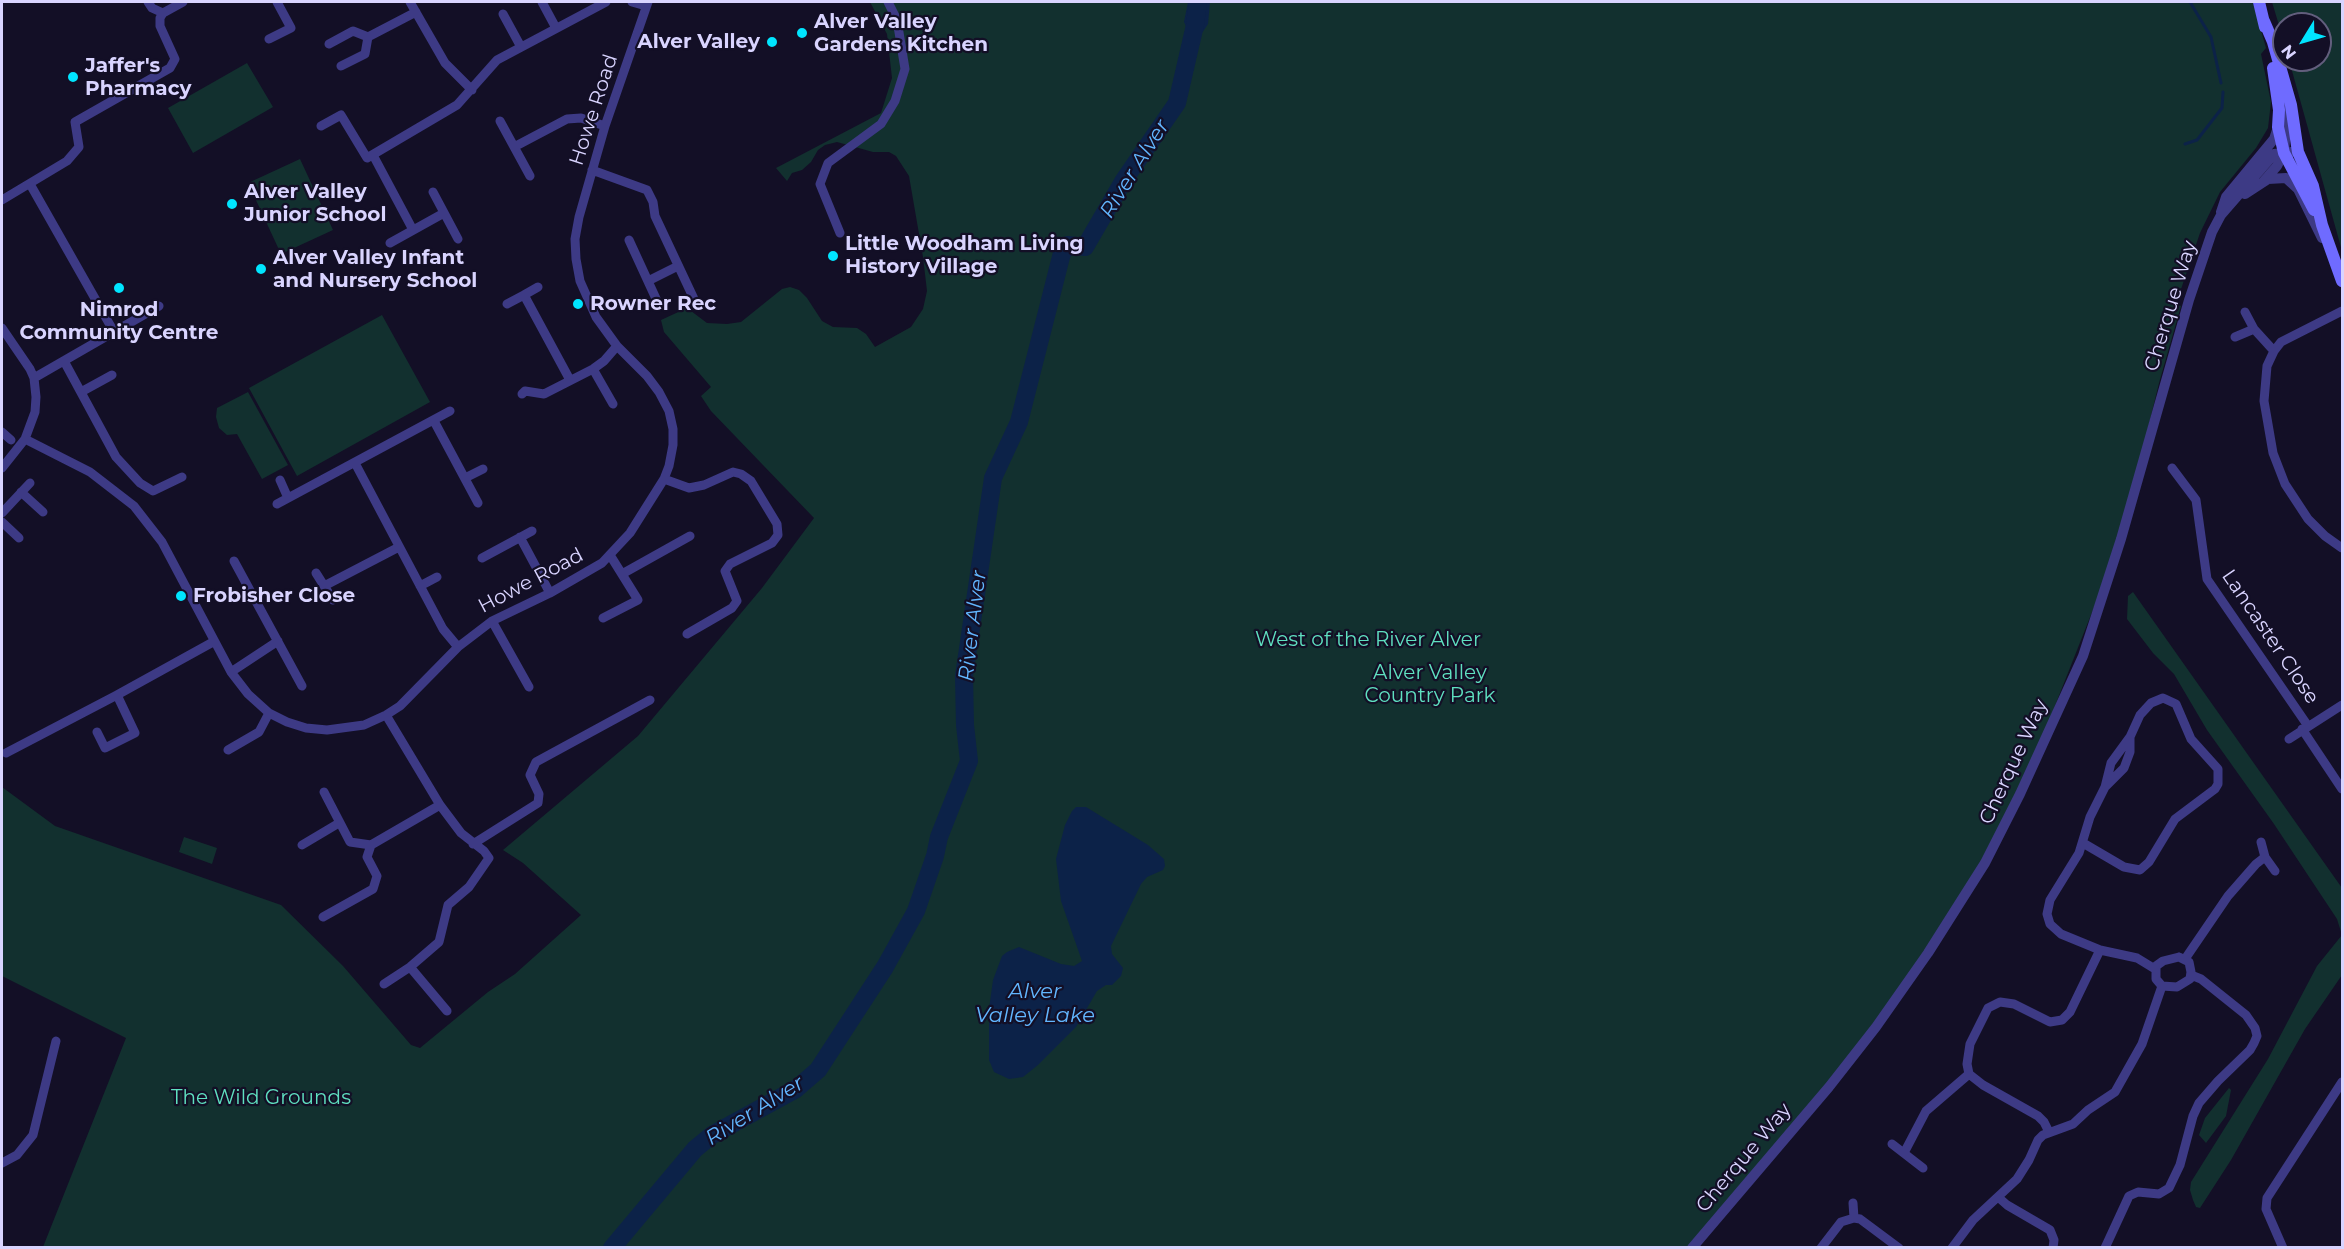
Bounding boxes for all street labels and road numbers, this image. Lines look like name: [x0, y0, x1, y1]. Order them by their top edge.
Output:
street label: Howe Road: [565, 51, 623, 169]
street label: Cherque Way: [2140, 238, 2202, 374]
street label: Howe Road: [474, 543, 588, 619]
street label: Lancaster Close: [2216, 565, 2324, 709]
street label: Cherque Way: [1975, 696, 2053, 828]
street label: Cherque Way: [1691, 1098, 1797, 1218]

